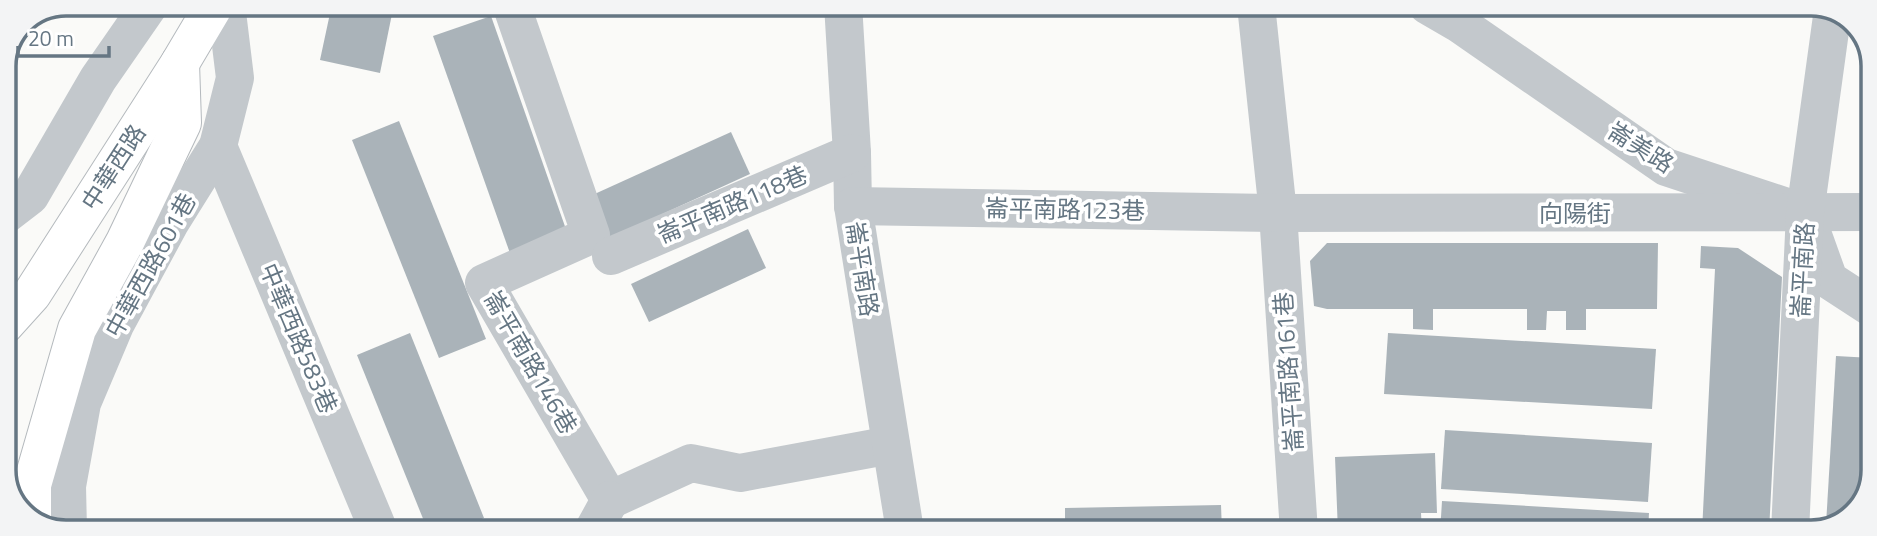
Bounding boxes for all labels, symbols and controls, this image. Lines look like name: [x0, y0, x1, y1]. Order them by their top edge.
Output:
scale bar: [18, 14, 108, 58]
text: 20 m: [28, 22, 74, 54]
street label: 崙美路: [1601, 113, 1681, 181]
street label: 中華西路: [72, 117, 154, 217]
street label: 崙平南路118巷: [651, 156, 813, 252]
street label: 中華西路601巷: [95, 186, 205, 344]
street label: 崙平南路123巷: [985, 190, 1145, 228]
street label: 向陽街: [1539, 195, 1611, 231]
street label: 崙平南路: [838, 219, 888, 319]
street label: 崙平南路: [1782, 221, 1822, 319]
street label: 中華西路583巷: [251, 257, 347, 419]
street label: 崙平南路146巷: [475, 284, 587, 440]
street label: 崙平南路161巷: [1264, 291, 1312, 453]

